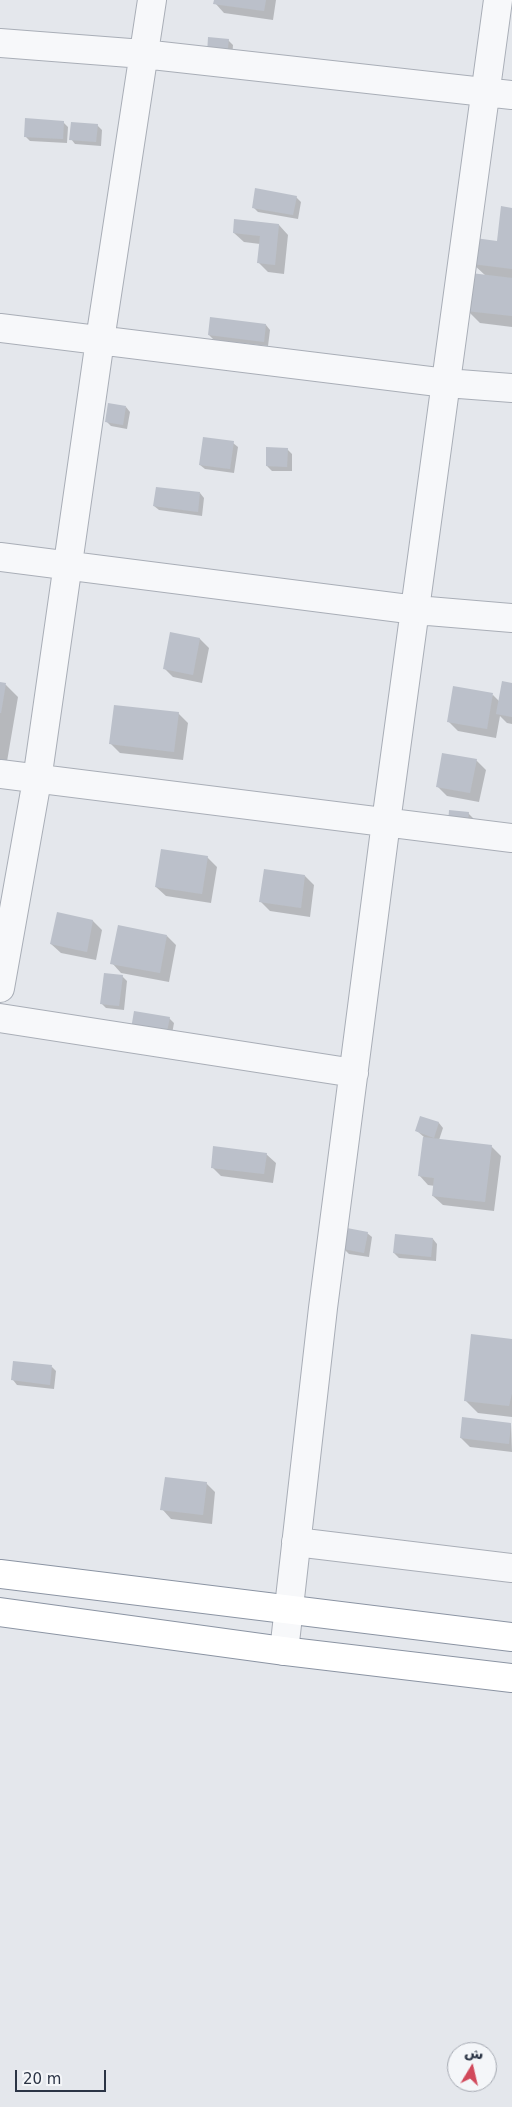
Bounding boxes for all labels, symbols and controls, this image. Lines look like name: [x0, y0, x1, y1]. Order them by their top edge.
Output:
north arrow: [447, 2042, 497, 2092]
text: ش: [463, 2044, 485, 2063]
scale bar: [18, 2060, 109, 2092]
text: 20 m: [23, 2070, 61, 2088]

